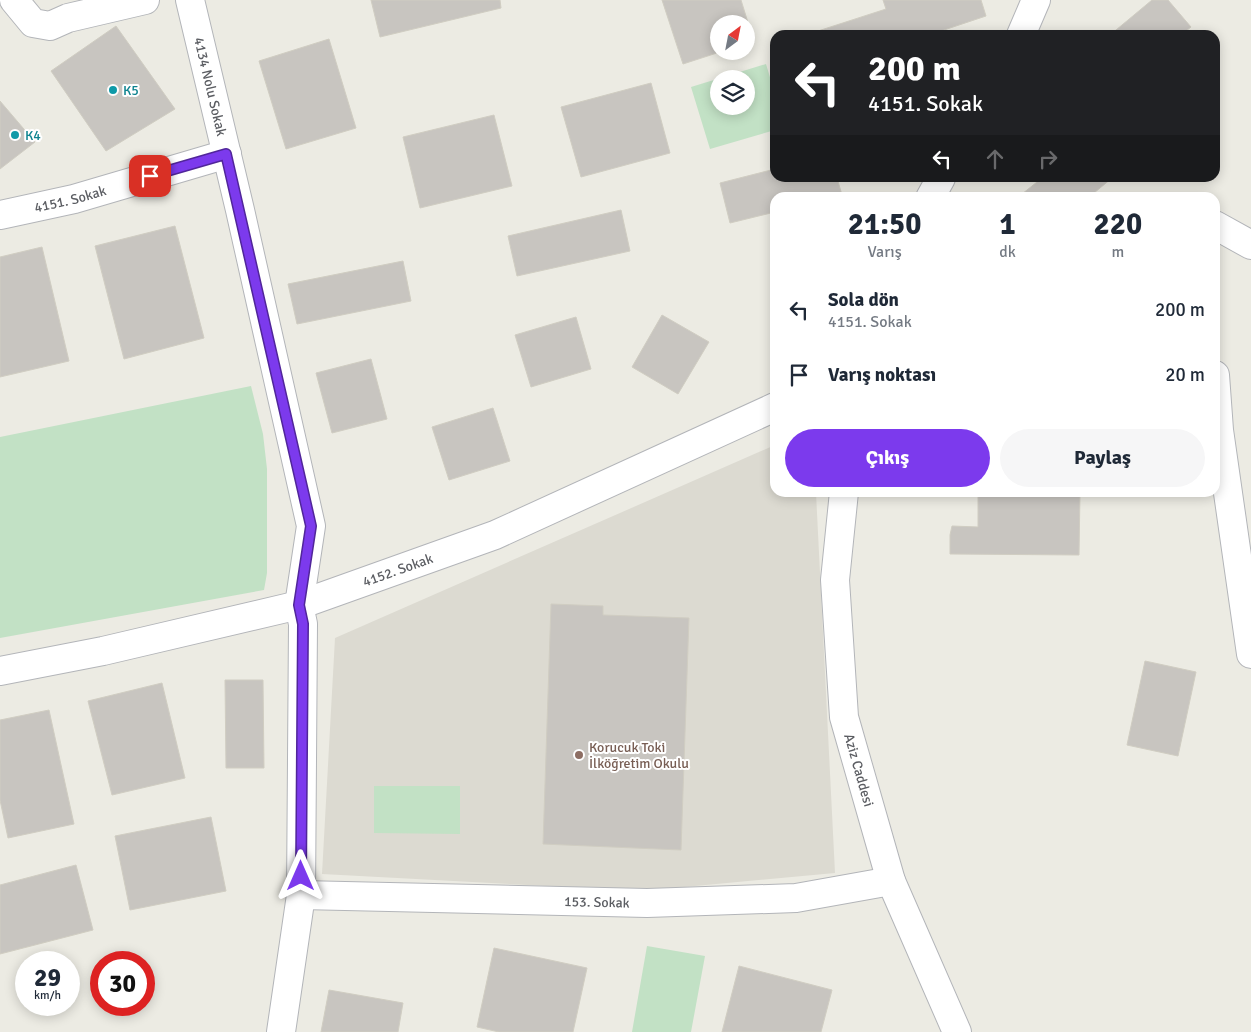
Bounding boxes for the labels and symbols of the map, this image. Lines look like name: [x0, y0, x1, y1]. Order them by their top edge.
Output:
north arrow: [710, 15, 755, 60]
street label: 4134 Nolu Sokak: [190, 36, 230, 138]
place label: K5: [123, 82, 139, 99]
marker: K5: [107, 84, 119, 96]
place label: K4: [25, 127, 41, 144]
marker: K4: [9, 129, 21, 141]
pin: [129, 155, 171, 197]
street label: 4151. Sokak: [33, 182, 108, 216]
street label: 4152. Sokak: [360, 550, 435, 591]
street label: Aziz Caddesi: [840, 732, 877, 809]
place label: Korucuk Toki İlköğretim Okulu: [589, 739, 689, 772]
marker: Korucuk Toki İlköğretim Okulu: [573, 749, 585, 761]
position arrow: [274, 849, 326, 901]
street label: 153. Sokak: [564, 893, 630, 912]
speed limit sign: 30: [90, 951, 155, 1016]

